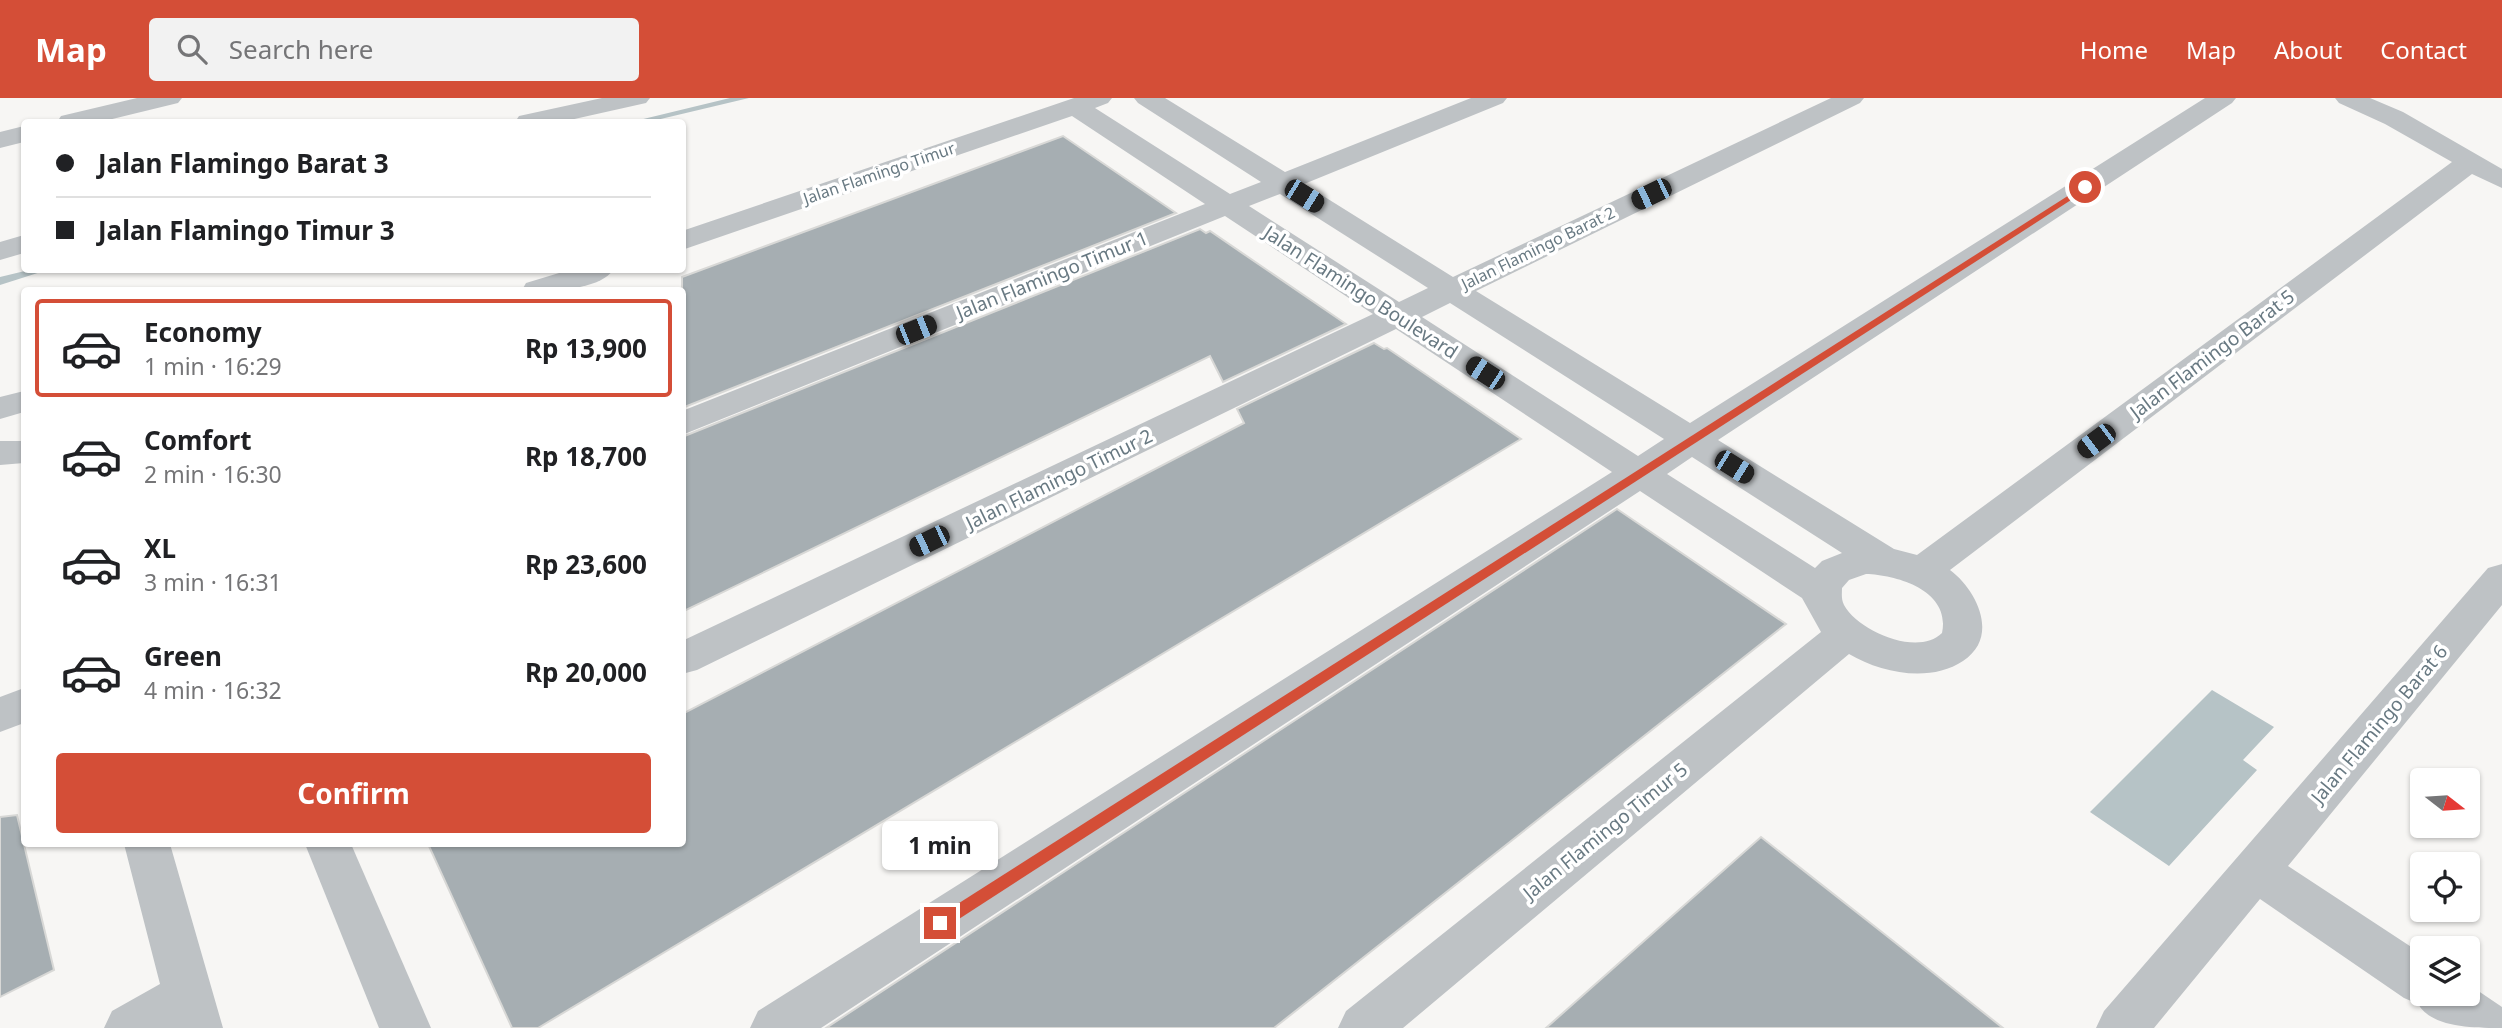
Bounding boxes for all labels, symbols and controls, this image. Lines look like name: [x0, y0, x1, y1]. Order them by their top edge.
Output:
search box: [149, 18, 639, 81]
text: Map: [35, 27, 107, 72]
icon: search: [173, 30, 211, 68]
text: Search here: [229, 31, 373, 67]
text: Home: [2080, 33, 2148, 66]
text: Map: [2186, 33, 2236, 66]
text: About: [2274, 33, 2342, 66]
text: Contact: [2380, 33, 2467, 66]
street label: Jalan Flamingo Timur: [798, 137, 958, 210]
text: Jalan Flamingo Barat 3: [98, 145, 389, 181]
route start: [2069, 171, 2101, 203]
car: [1628, 175, 1675, 213]
car: [1281, 176, 1328, 216]
street label: Jalan Flamingo Barat 2: [1456, 201, 1618, 296]
text: Jalan Flamingo Timur 3: [98, 212, 395, 248]
street label: Jalan Flamingo Boulevard: [1257, 218, 1463, 365]
street label: Jalan Flamingo Timur 1: [950, 225, 1152, 326]
street label: Jalan Flamingo Barat 5: [2123, 283, 2300, 426]
car: [893, 312, 940, 348]
text: Economy: [144, 314, 262, 350]
icon: car: [60, 317, 123, 380]
text: Rp 13,900: [525, 330, 647, 366]
text: 1 min · 16:29: [144, 350, 282, 382]
car: [1462, 353, 1509, 393]
car: [2073, 420, 2120, 462]
text: Comfort: [144, 422, 252, 458]
street label: Jalan Flamingo Timur 2: [960, 422, 1157, 536]
icon: car: [60, 425, 123, 488]
text: Rp 18,700: [525, 438, 647, 474]
car: [1711, 447, 1758, 487]
text: 2 min · 16:30: [144, 458, 282, 490]
car: [906, 522, 953, 560]
text: XL: [144, 530, 176, 566]
icon: car: [60, 533, 123, 596]
text: Rp 23,600: [525, 546, 647, 582]
text: 3 min · 16:31: [144, 566, 282, 598]
text: Green: [144, 638, 222, 674]
street label: Jalan Flamingo Barat 6: [2304, 639, 2453, 810]
icon: car: [60, 641, 123, 704]
text: Rp 20,000: [525, 654, 647, 690]
text: 4 min · 16:32: [144, 674, 282, 706]
button: Confirm: [56, 753, 651, 833]
street label: Jalan Flamingo Timur 5: [1516, 756, 1693, 907]
north arrow: [2410, 768, 2480, 838]
map controls: [2410, 768, 2480, 1006]
callout: 1 min: [882, 822, 998, 870]
text: 1 min: [908, 829, 972, 861]
button: locate: [2410, 852, 2480, 922]
route end: [924, 907, 956, 939]
button: layers: [2410, 936, 2480, 1006]

